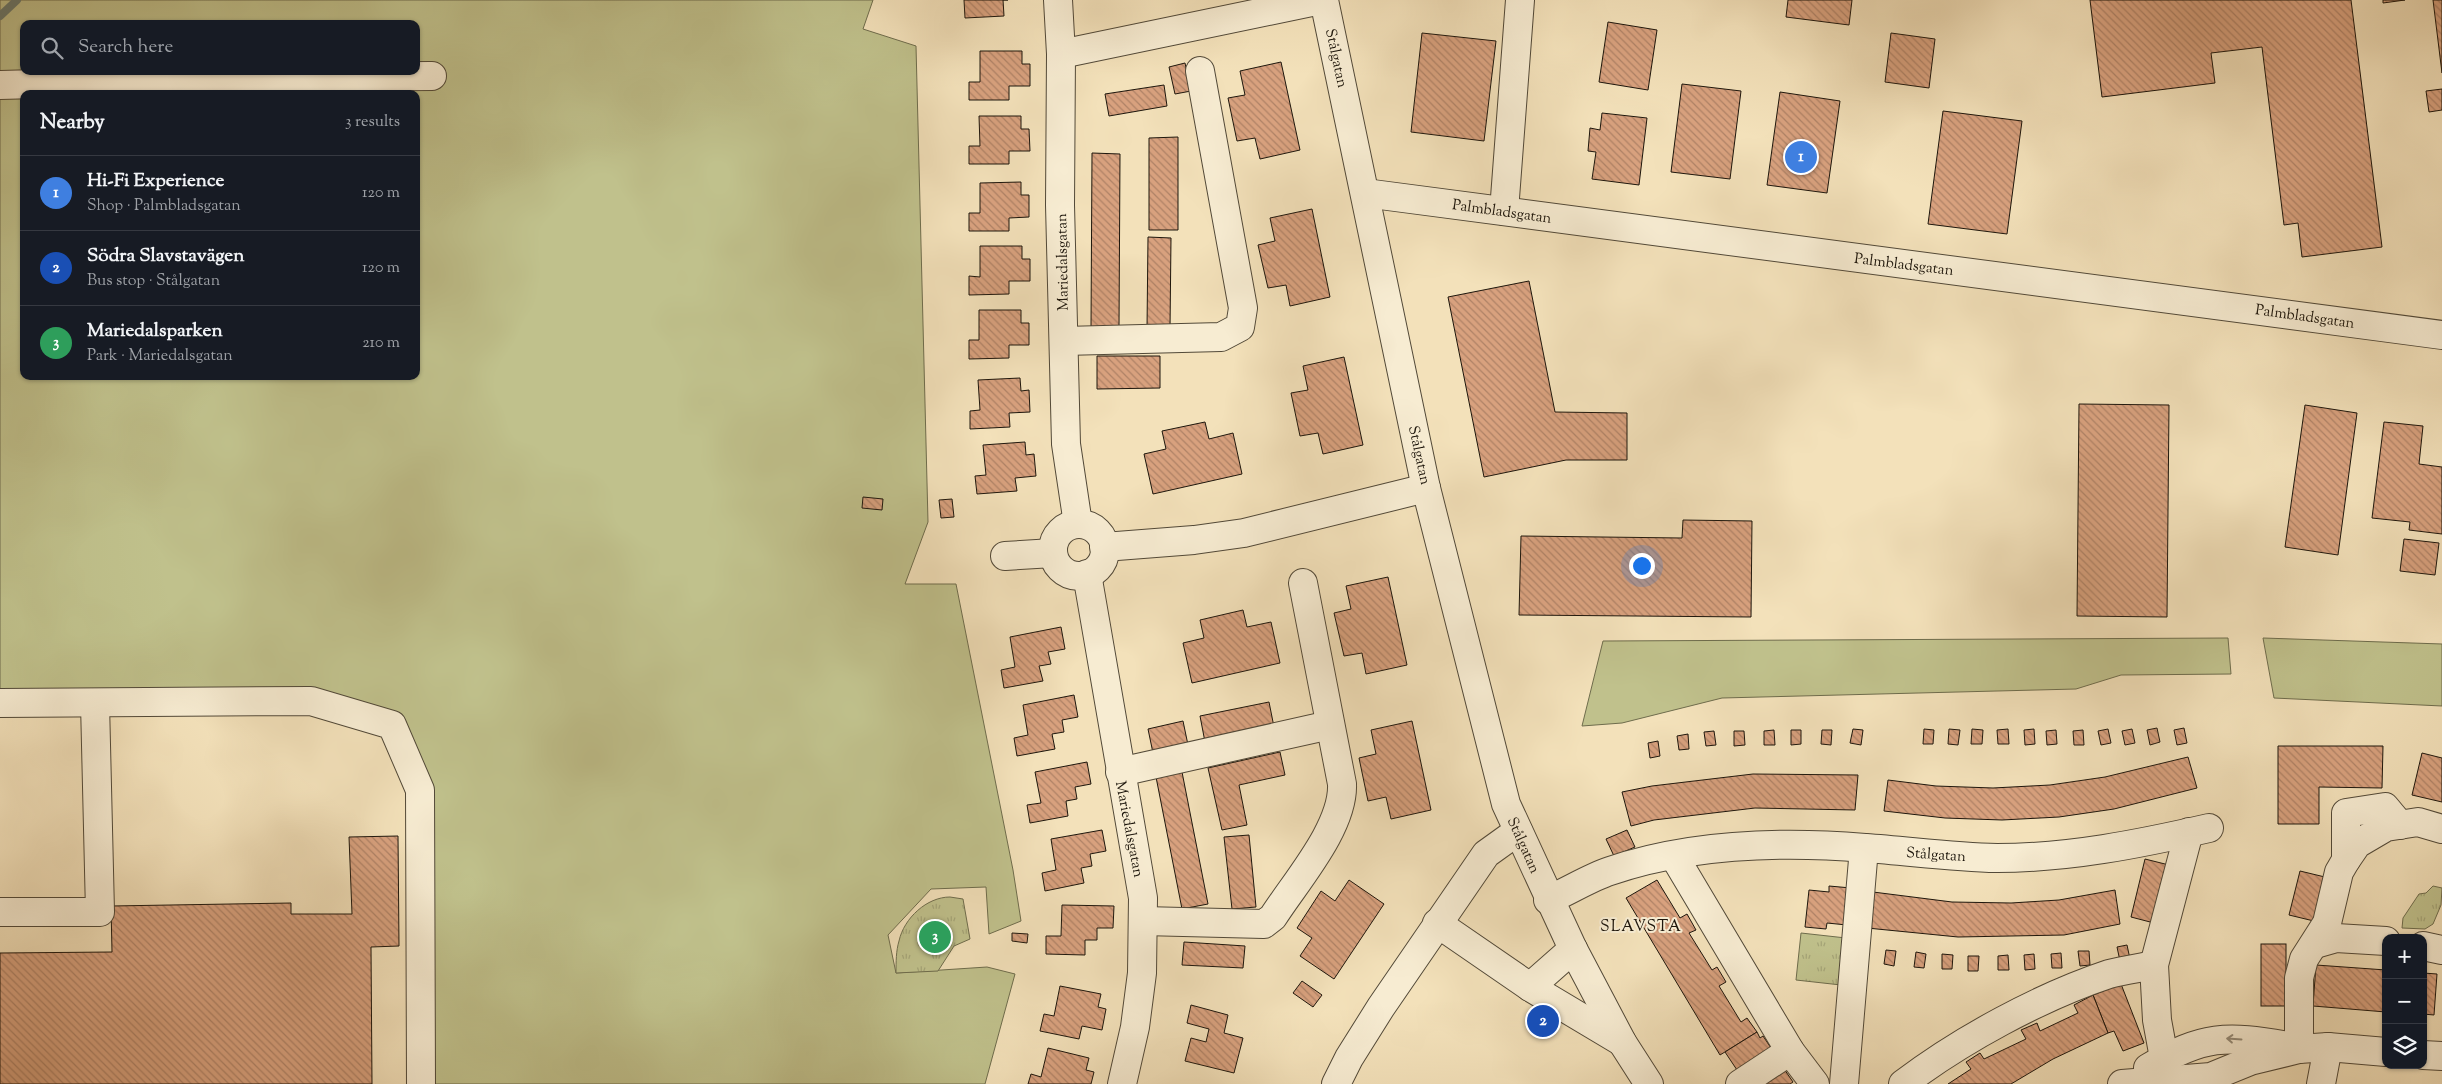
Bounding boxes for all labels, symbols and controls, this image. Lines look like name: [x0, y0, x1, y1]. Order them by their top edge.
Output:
search box: [20, 20, 420, 75]
street label: Stålgatan: [1319, 27, 1352, 90]
icon: search: [38, 34, 66, 62]
text: Search here: [78, 34, 173, 61]
text: Nearby: [40, 108, 105, 138]
text: 3 results: [345, 111, 400, 134]
pin: 1: [1785, 138, 1817, 176]
text: Hi-Fi Experience: [87, 168, 224, 195]
text: 1: [53, 182, 59, 205]
text: 120 m: [362, 182, 400, 205]
text: Shop · Palmbladsgatan: [87, 195, 241, 218]
street label: Palmbladsgatan: [1451, 195, 1553, 230]
street label: Mariedalsgatan: [1052, 213, 1075, 311]
text: Södra Slavstavägen: [87, 243, 244, 270]
street label: Palmbladsgatan: [1853, 249, 1955, 282]
text: 2: [52, 257, 60, 280]
text: 120 m: [362, 257, 400, 280]
text: Bus stop · Stålgatan: [87, 270, 220, 293]
street label: Palmbladsgatan: [2254, 300, 2356, 335]
text: Mariedalsparken: [87, 318, 223, 345]
text: 3: [53, 332, 59, 355]
text: 210 m: [362, 332, 400, 355]
text: Park · Mariedalsgatan: [87, 345, 233, 368]
street label: Stålgatan: [1402, 424, 1435, 487]
your location: [1629, 553, 1655, 579]
street label: Mariedalsgatan: [1109, 779, 1148, 879]
street label: Stålgatan: [1501, 814, 1544, 877]
street label: Stålgatan: [1905, 843, 1967, 868]
district label: SLAVSTA: [1600, 916, 1682, 939]
pin: 3: [919, 918, 951, 956]
map controls: [2382, 934, 2427, 1069]
button: +: [2382, 934, 2427, 979]
button: −: [2382, 979, 2427, 1024]
pin: 2: [1527, 1002, 1559, 1040]
button: layers: [2382, 1024, 2427, 1069]
one-way arrow: [2226, 1034, 2242, 1044]

